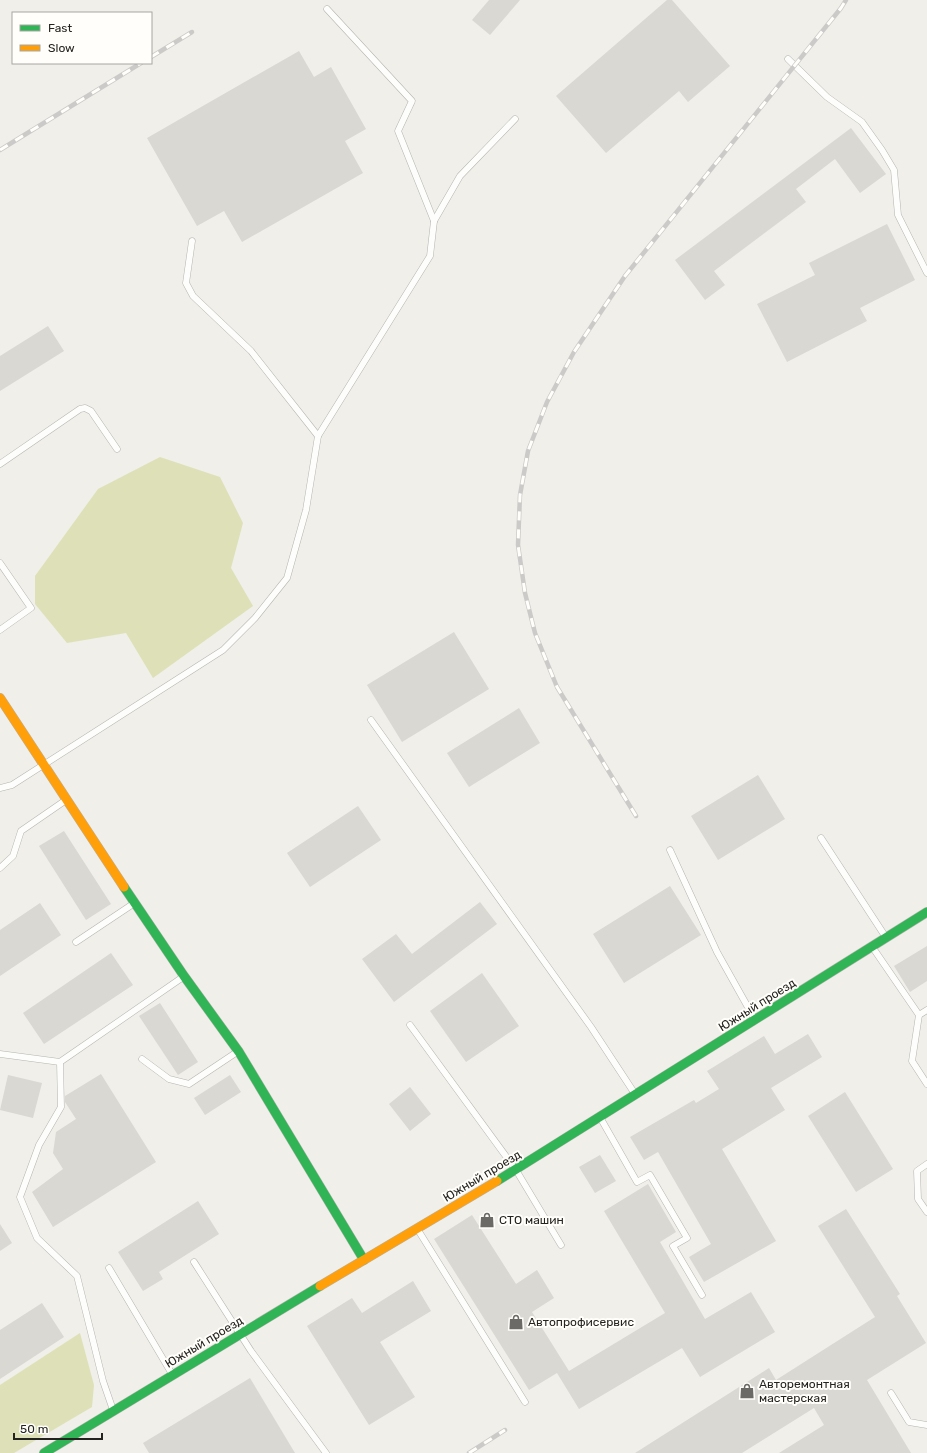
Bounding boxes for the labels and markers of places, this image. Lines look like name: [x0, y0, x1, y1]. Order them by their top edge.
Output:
shop icon: СТО машин: [478, 1211, 496, 1229]
place label: СТО машин: [499, 1213, 564, 1227]
shop icon: Автопрофисервис: [507, 1313, 525, 1331]
place label: Автопрофисервис: [528, 1315, 634, 1329]
place label: Авторемонтная мастерская: [759, 1377, 850, 1405]
shop icon: Авторемонтная мастерская: [738, 1382, 756, 1400]

